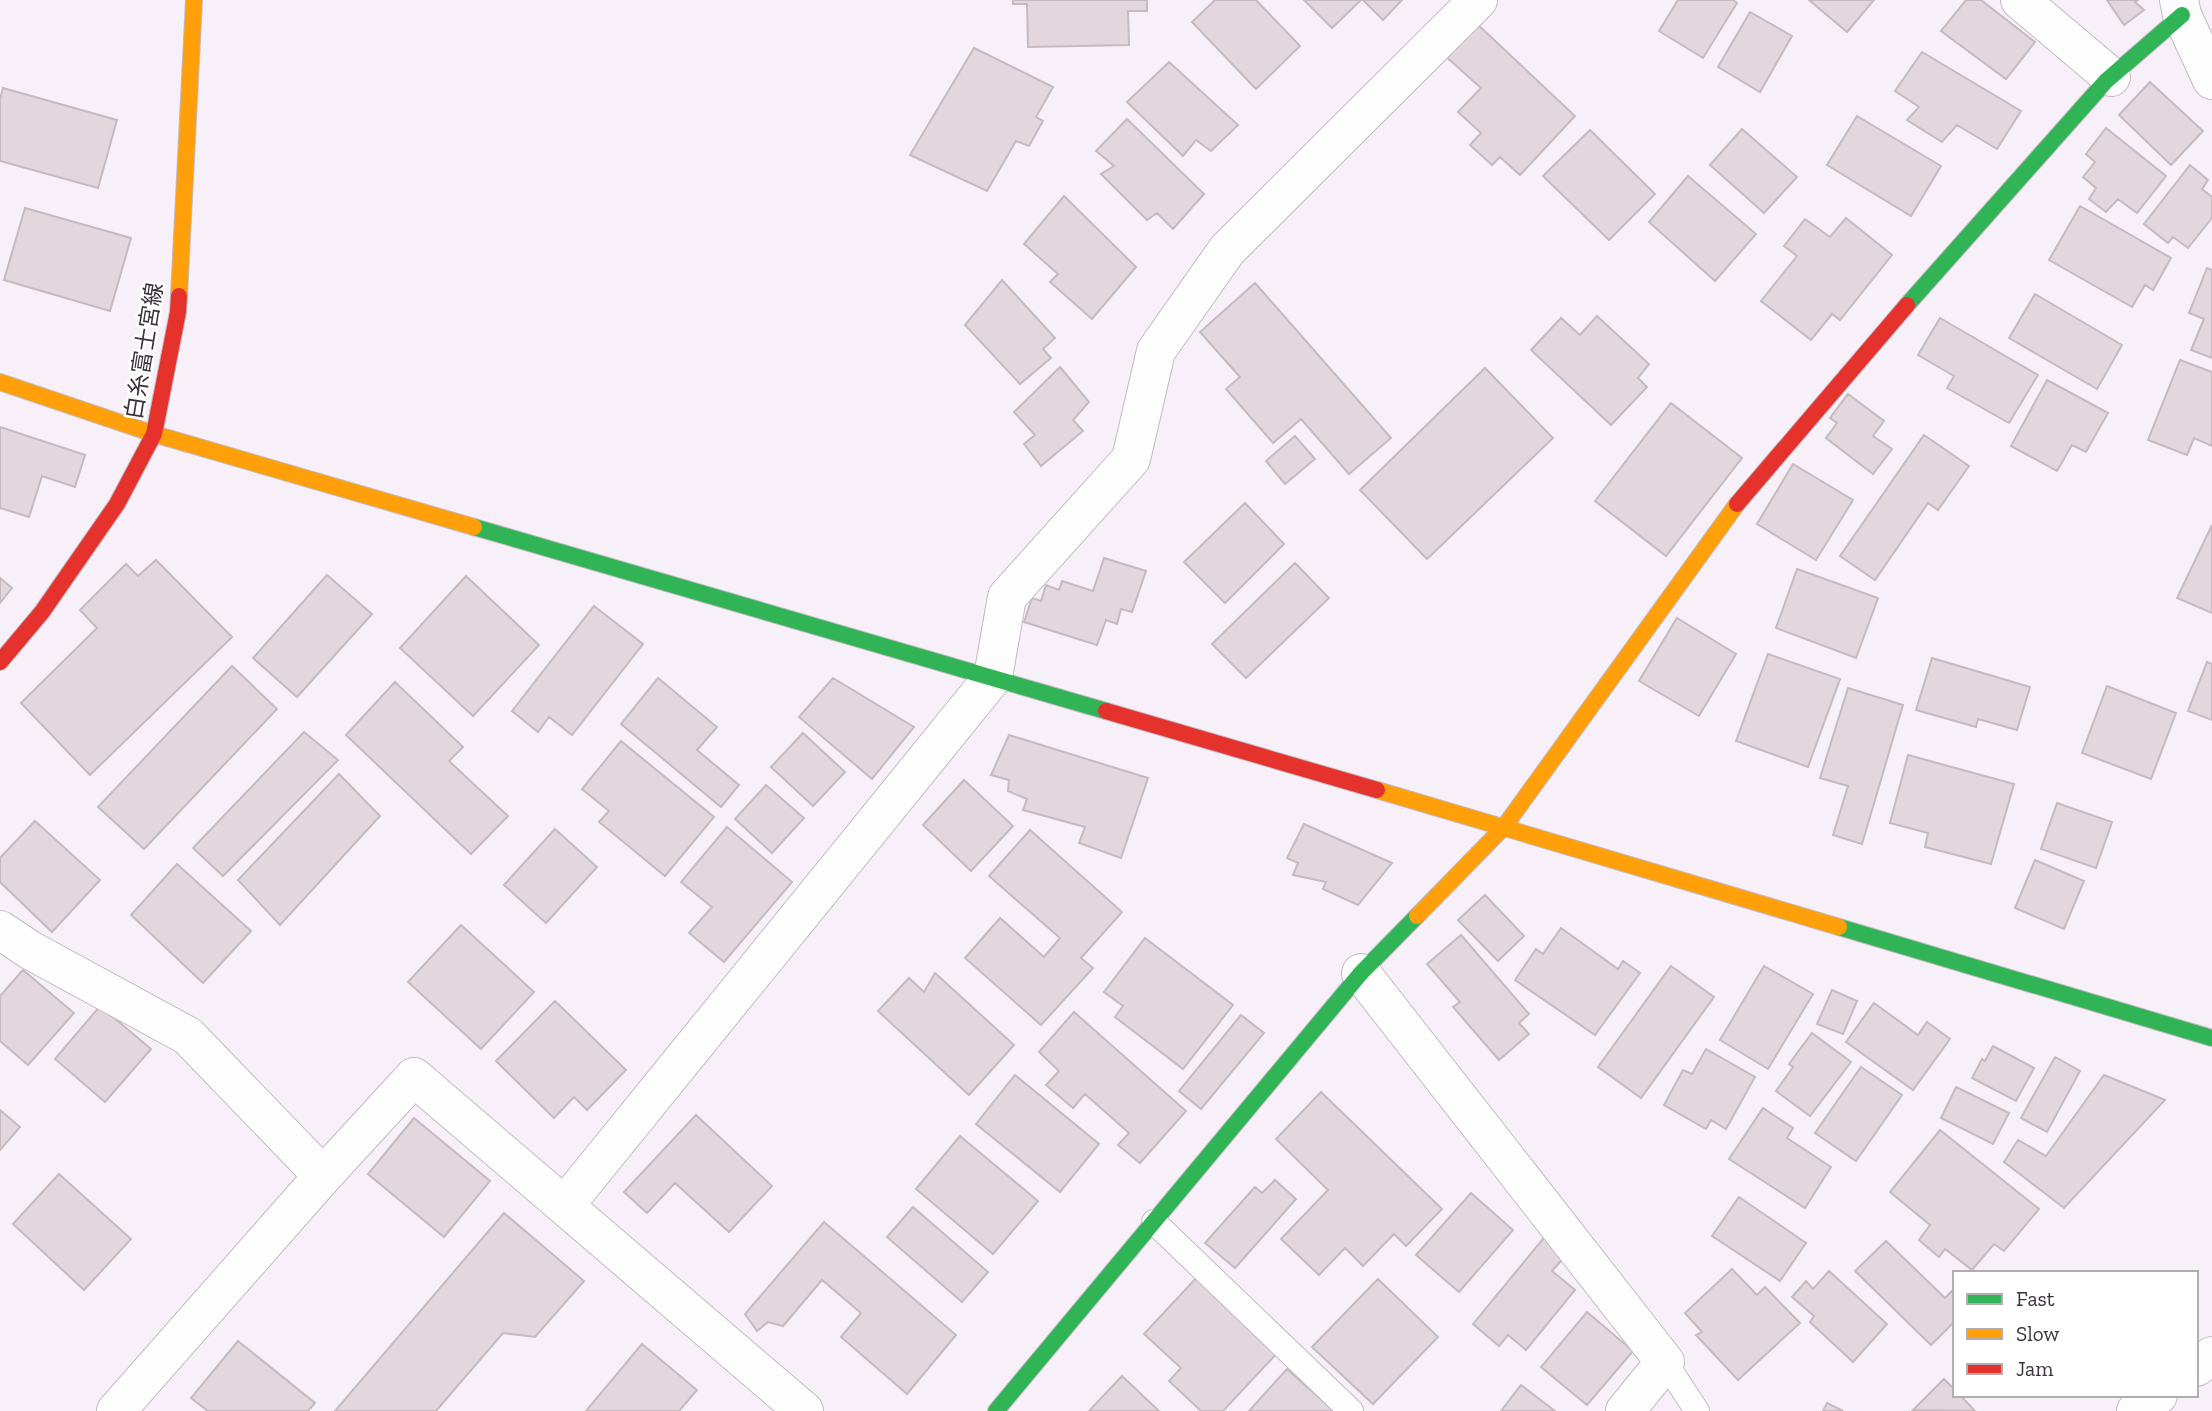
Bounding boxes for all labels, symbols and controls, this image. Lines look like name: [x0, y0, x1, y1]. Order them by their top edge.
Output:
street label: 白糸富士宮線: [119, 281, 169, 421]
legend: [1953, 1271, 2198, 1397]
text: Fast: [2016, 1286, 2055, 1311]
text: Slow: [2016, 1321, 2059, 1346]
text: Jam: [2016, 1356, 2053, 1381]

